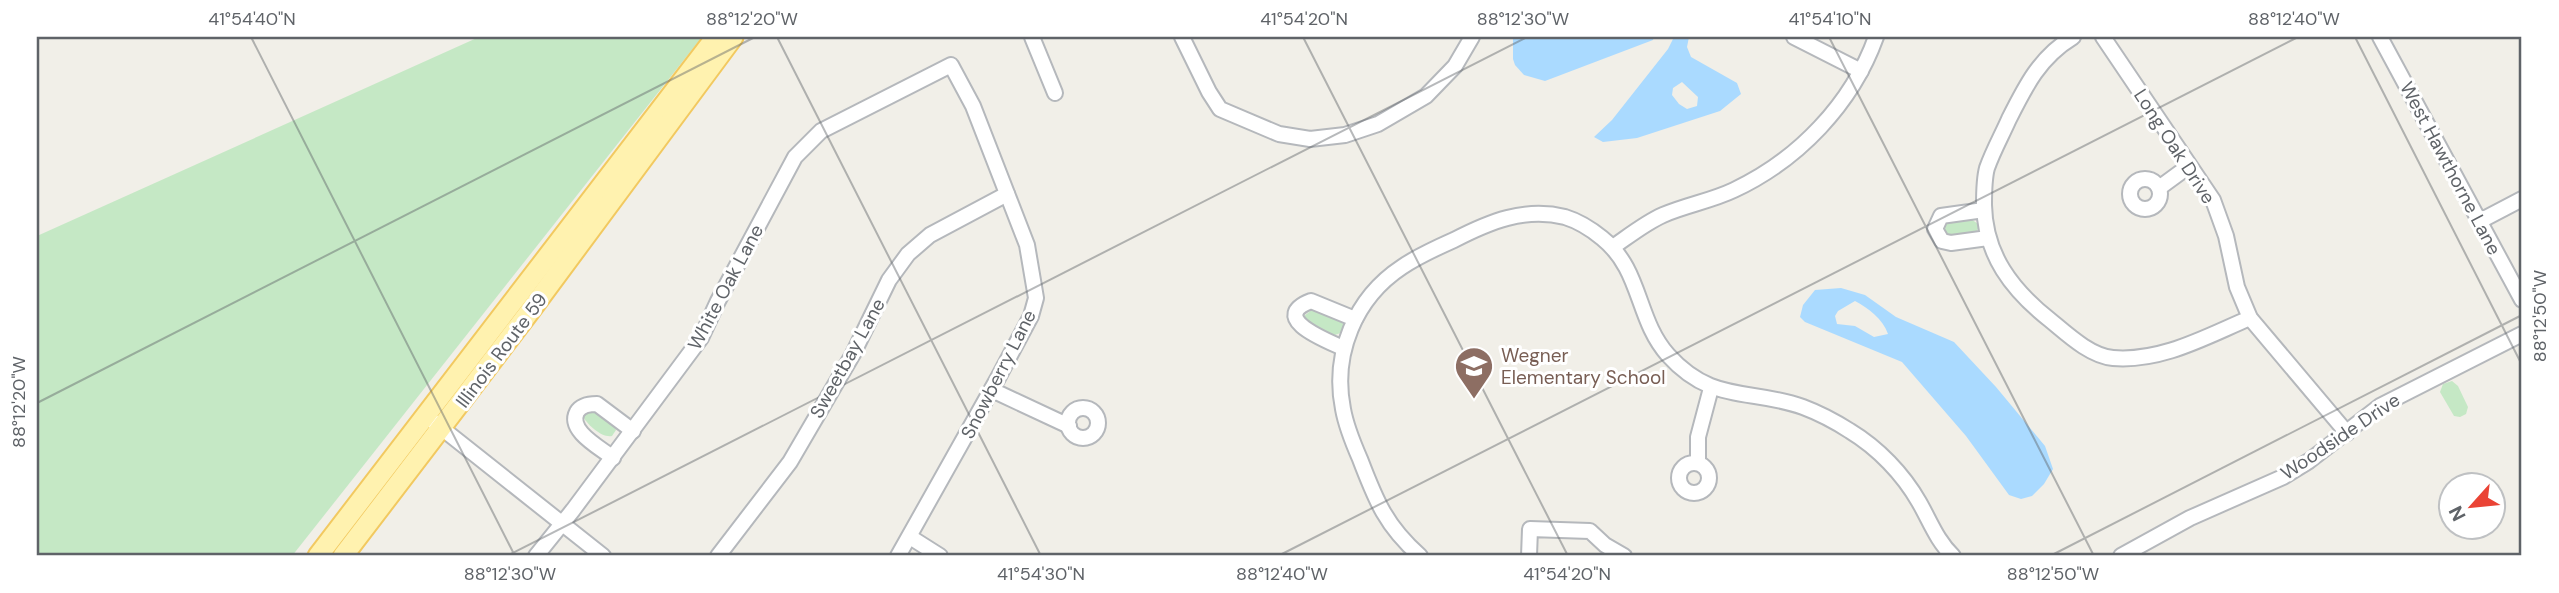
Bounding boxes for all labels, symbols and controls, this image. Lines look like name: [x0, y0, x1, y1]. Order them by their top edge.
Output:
text: 41°54'40"N: [208, 7, 296, 31]
text: 88°12'20"W: [706, 7, 798, 31]
text: 41°54'20"N: [1260, 7, 1348, 31]
text: 88°12'30"W: [1477, 7, 1569, 31]
text: 41°54'10"N: [1788, 7, 1872, 31]
text: 88°12'40"W: [2248, 7, 2340, 31]
street label: West Hawthorne Lane: [2394, 77, 2507, 259]
street label: Long Oak Drive: [2128, 84, 2221, 208]
street label: White Oak Lane: [682, 220, 769, 354]
text: 88°12'50"W: [2528, 270, 2552, 362]
street label: Illinois Route 59: [450, 288, 553, 413]
street label: Sweetbay Lane: [804, 294, 891, 423]
street label: Snowberry Lane: [955, 305, 1042, 443]
place label: Wegner Elementary School: [1501, 343, 1665, 390]
school or university icon: Wegner Elementary School: [1453, 345, 1495, 400]
text: 88°12'20"W: [7, 356, 31, 448]
street label: Woodside Drive: [2276, 387, 2405, 486]
north arrow: [2436, 470, 2506, 540]
text: N: [2443, 502, 2472, 525]
text: 88°12'30"W: [464, 562, 556, 586]
text: 41°54'30"N: [997, 562, 1085, 586]
text: 88°12'40"W: [1236, 562, 1328, 586]
text: 41°54'20"N: [1523, 562, 1611, 586]
text: 88°12'50"W: [2007, 562, 2099, 586]

